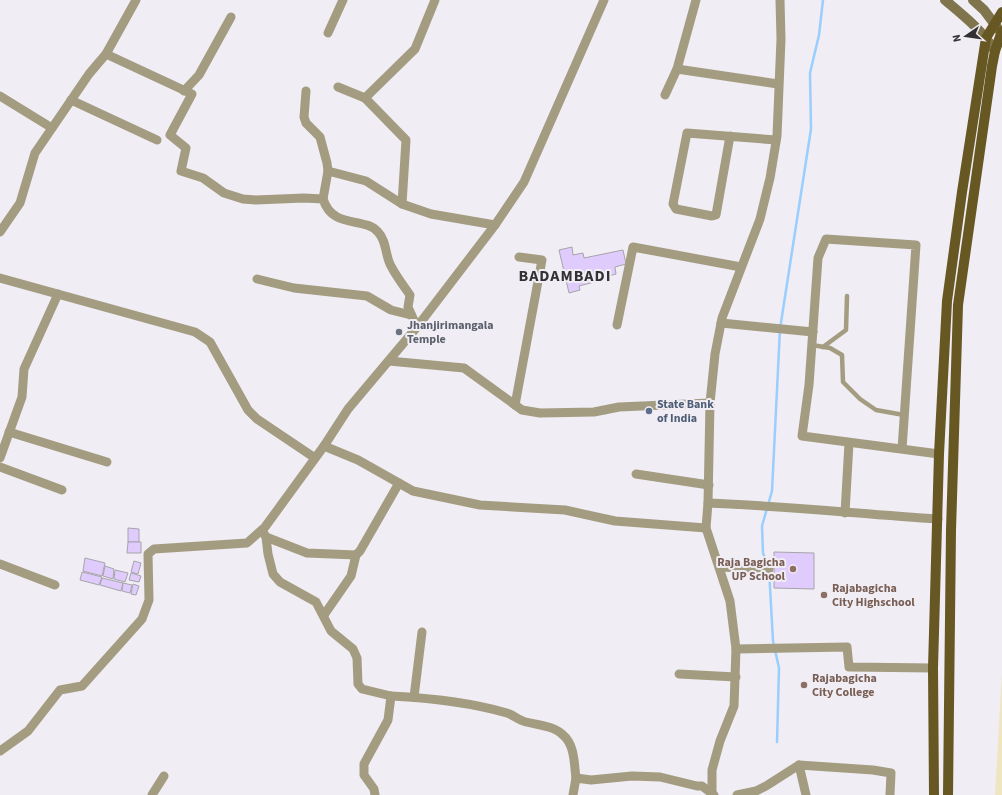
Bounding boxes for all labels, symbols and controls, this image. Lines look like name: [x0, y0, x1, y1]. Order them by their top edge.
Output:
north arrow: [946, 16, 986, 56]
text: N: [949, 33, 965, 43]
district label: BADAMBADI: [518, 265, 612, 287]
place label: Jhanjirimangala Temple: [407, 317, 494, 348]
marker: Jhanjirimangala Temple: [394, 327, 404, 337]
place label: State Bank of India: [657, 396, 714, 427]
marker: State Bank of India: [644, 406, 654, 416]
place label: Raja Bagicha UP School: [717, 554, 786, 585]
marker: Raja Bagicha UP School: [788, 564, 798, 574]
place label: Rajabagicha City Highschool: [832, 580, 915, 611]
marker: Rajabagicha City Highschool: [819, 590, 829, 600]
place label: Rajabagicha City College: [812, 670, 877, 701]
marker: Rajabagicha City College: [799, 680, 809, 690]

